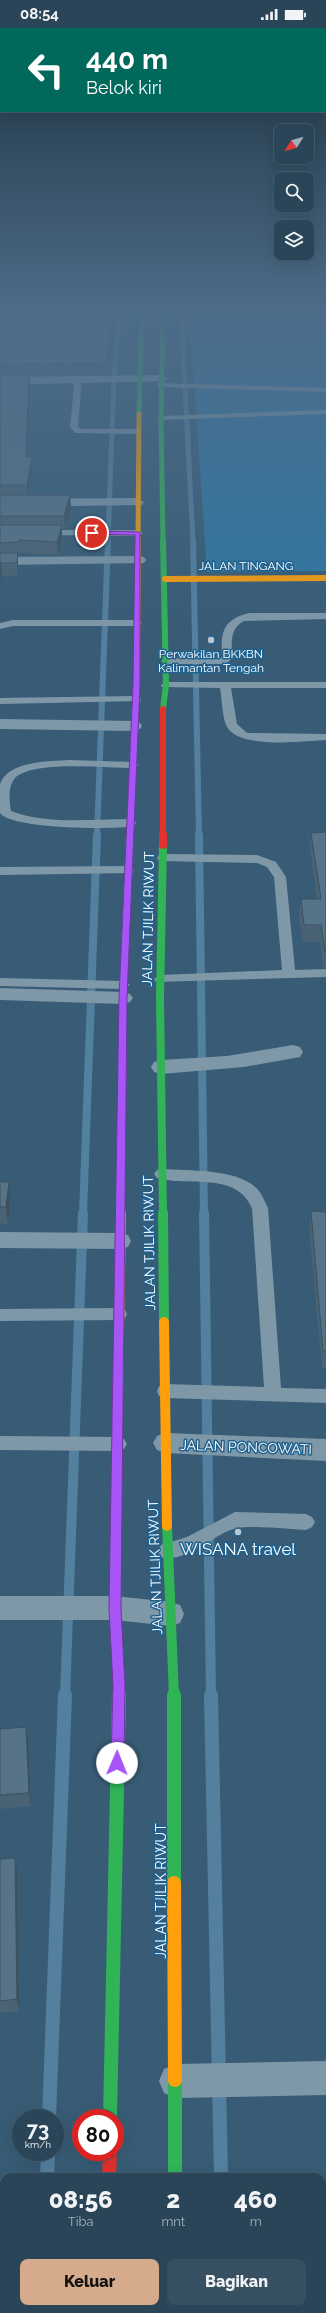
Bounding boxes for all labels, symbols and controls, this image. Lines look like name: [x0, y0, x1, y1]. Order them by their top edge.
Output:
text: 08:54: [20, 5, 59, 23]
text: 440 m: [86, 43, 168, 76]
icon: left: [20, 44, 72, 96]
text: Belok kiri: [86, 77, 162, 98]
north arrow: [274, 124, 314, 164]
map controls: [274, 124, 314, 260]
button: search: [274, 172, 314, 212]
button: layers: [274, 220, 314, 260]
pin: [75, 516, 109, 550]
icon: arrive: [81, 522, 103, 544]
street label: JALAN TINGANG: [199, 559, 293, 573]
marker: Perwakilan BKKBN Kalimantan Tengah: [206, 635, 216, 645]
place label: Perwakilan BKKBN Kalimantan Tengah: [158, 647, 264, 675]
street label: JALAN TJILIK RIWUT: [139, 851, 157, 987]
street label: JALAN TJILIK RIWUT: [140, 1175, 158, 1311]
street label: JALAN PONCOWATI: [180, 1437, 312, 1457]
street label: JALAN TJILIK RIWUT: [145, 1499, 165, 1635]
marker: WISANA travel: [233, 1527, 243, 1537]
place label: WISANA travel: [180, 1539, 296, 1559]
position arrow: [96, 1742, 138, 1784]
street label: JALAN TJILIK RIWUT: [153, 1823, 169, 1959]
speed limit sign: 80: [72, 2109, 124, 2161]
text: 73: [27, 2118, 49, 2142]
text: km/h: [25, 2139, 51, 2150]
text: 08:56: [49, 2185, 113, 2214]
text: 2: [166, 2185, 180, 2214]
text: 460: [234, 2185, 277, 2214]
text: Tiba: [68, 2214, 94, 2229]
text: mnt: [161, 2214, 185, 2229]
text: m: [250, 2214, 262, 2229]
button: Keluar: [20, 2259, 159, 2305]
button: Bagikan: [167, 2259, 306, 2305]

